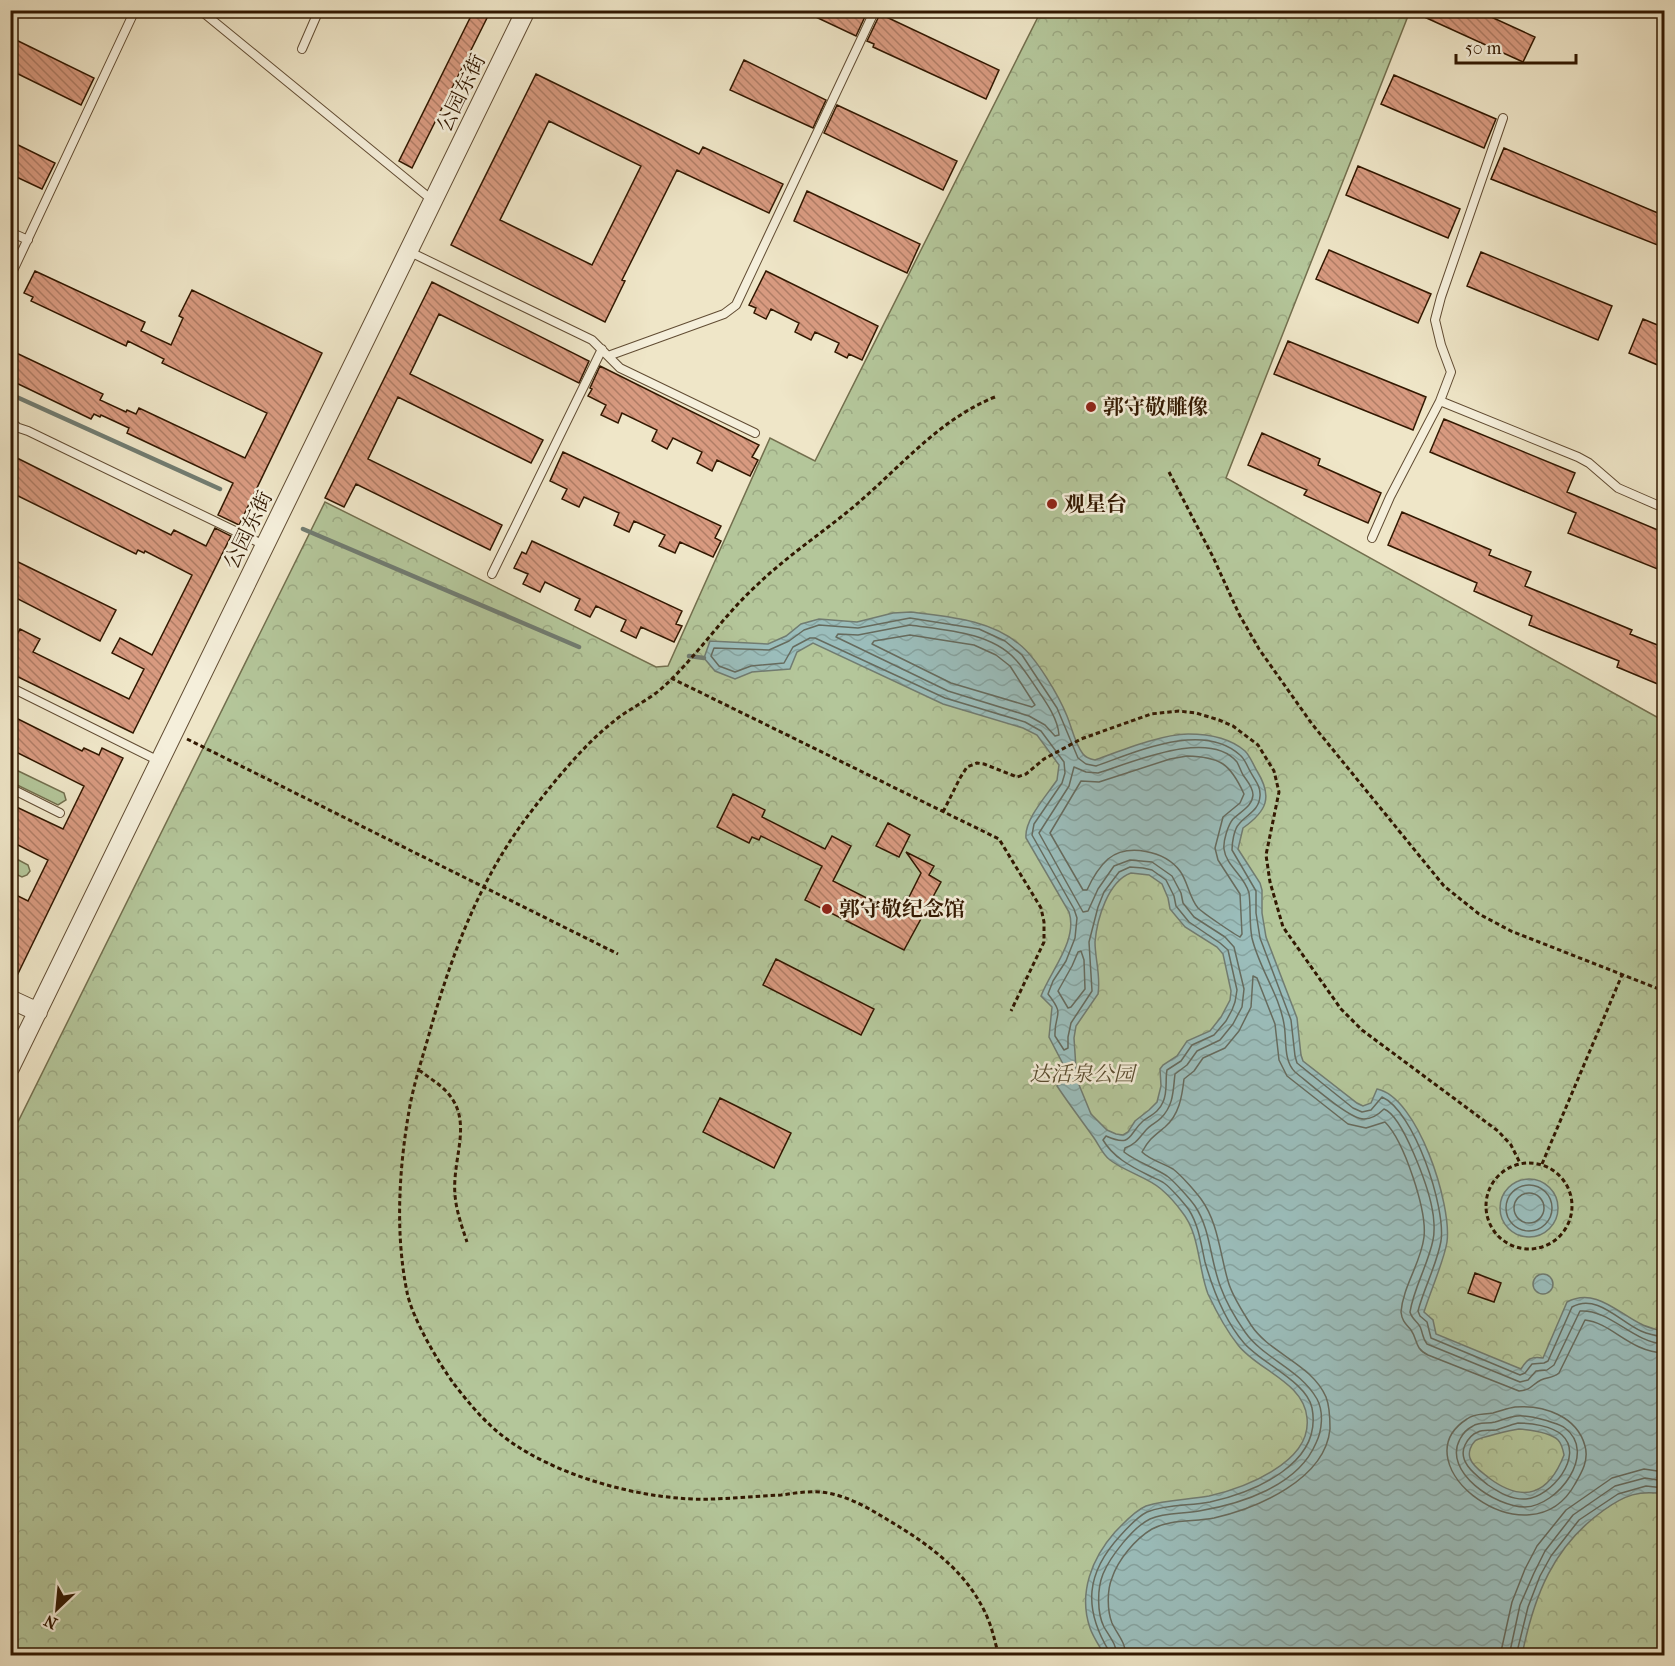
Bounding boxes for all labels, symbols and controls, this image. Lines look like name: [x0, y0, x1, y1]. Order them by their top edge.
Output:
scale bar: [1456, 27, 1576, 65]
text: 50 m: [1465, 38, 1502, 59]
street label: 公园东街: [432, 50, 490, 136]
place label: 郭守敬雕像: [1103, 395, 1208, 419]
marker: 郭守敬雕像: [1084, 400, 1098, 414]
street label: 公园东街: [219, 487, 277, 573]
place label: 观星台: [1064, 492, 1127, 516]
marker: 观星台: [1045, 497, 1059, 511]
place label: 郭守敬纪念馆: [839, 897, 965, 921]
marker: 郭守敬纪念馆: [820, 902, 834, 916]
park label: 达活泉公园: [1030, 1062, 1137, 1086]
north arrow: [27, 1579, 87, 1639]
text: N: [40, 1610, 60, 1633]

